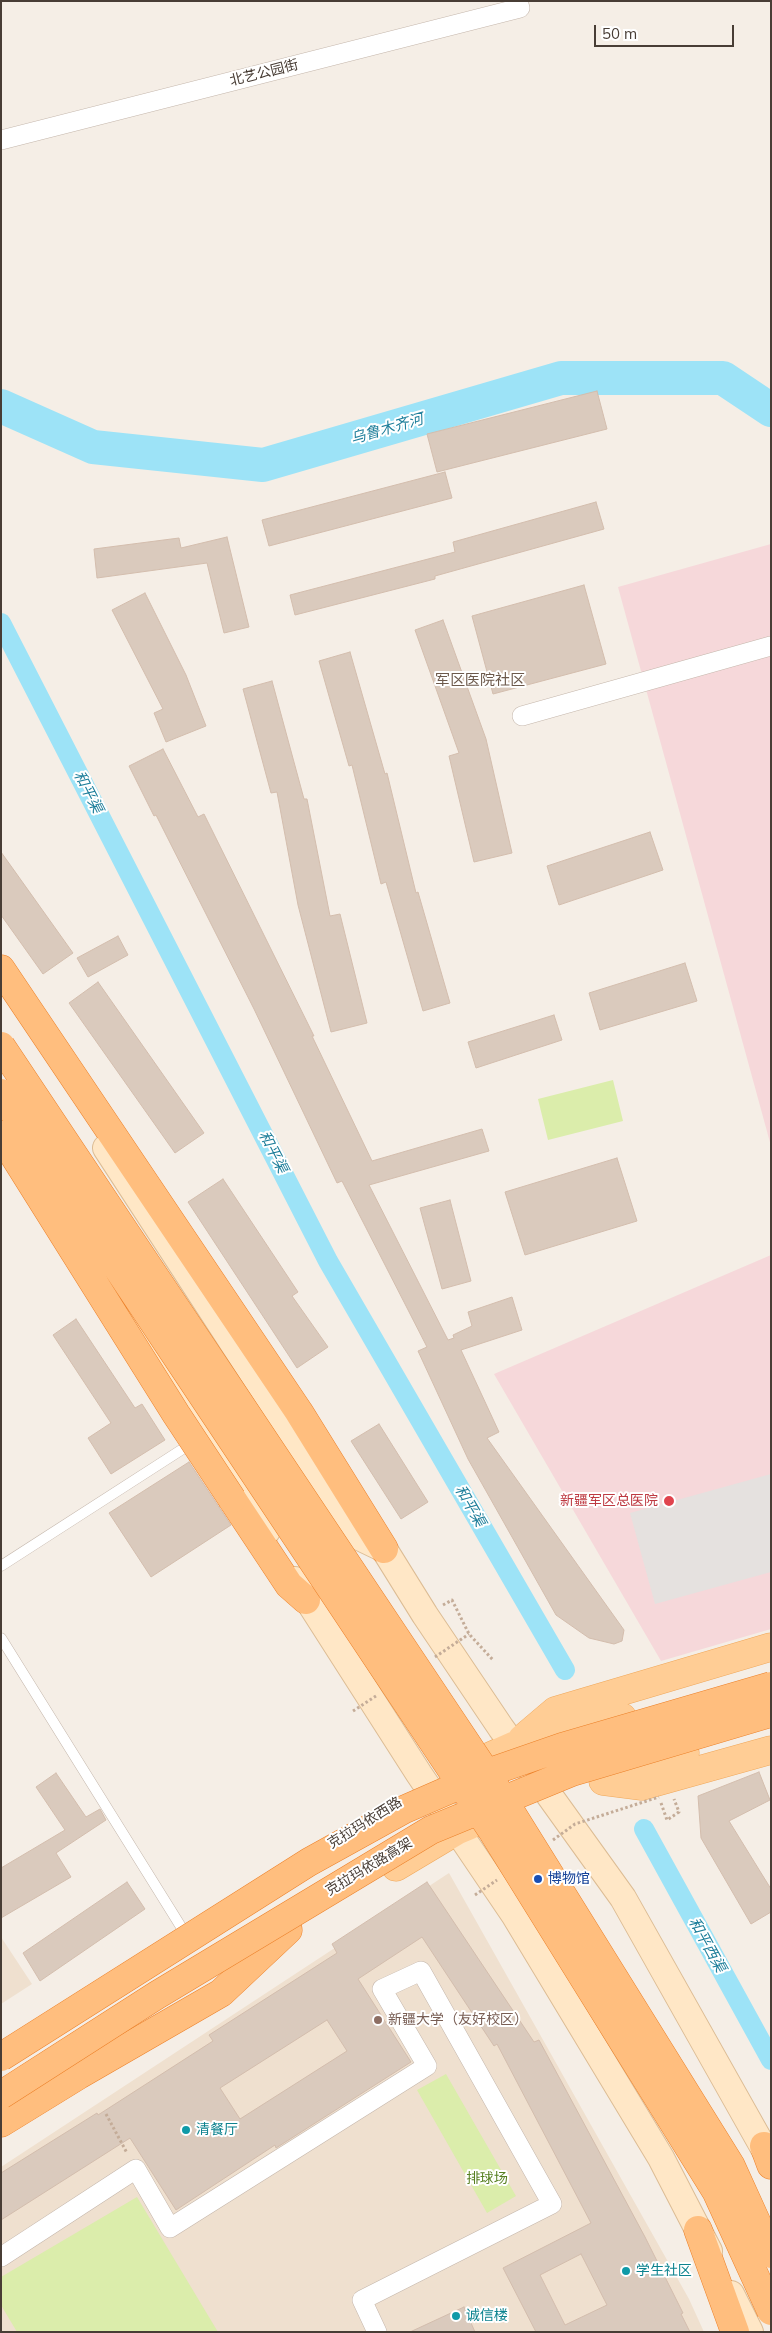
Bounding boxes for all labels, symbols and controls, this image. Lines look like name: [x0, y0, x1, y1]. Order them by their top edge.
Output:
scale bar: [597, 15, 737, 47]
text: 50 m: [602, 24, 637, 43]
street label: 北艺公园街: [228, 56, 300, 90]
water label: 乌鲁木齐河: [348, 410, 426, 448]
district label: 军区医院社区: [435, 671, 525, 689]
water label: 和平渠: [70, 768, 106, 816]
water label: 和平渠: [255, 1128, 291, 1176]
water label: 和平渠: [451, 1482, 489, 1530]
place label: 新疆军区总医院: [560, 1493, 658, 1509]
marker: 新疆军区总医院: [662, 1494, 676, 1508]
street label: 克拉玛依西路: [325, 1794, 405, 1852]
street label: 克拉玛依路高架: [323, 1835, 415, 1899]
place label: 博物馆: [548, 1871, 590, 1887]
marker: 博物馆: [532, 1873, 544, 1885]
water label: 和平西渠: [685, 1914, 729, 1976]
place label: 新疆大学（友好校区）: [388, 2012, 528, 2028]
marker: 新疆大学（友好校区）: [372, 2014, 384, 2026]
place label: 清餐厅: [196, 2122, 238, 2138]
marker: 清餐厅: [180, 2124, 192, 2136]
park label: 排球场: [466, 2171, 508, 2187]
place label: 学生社区: [636, 2263, 692, 2279]
marker: 学生社区: [620, 2265, 632, 2277]
place label: 诚信楼: [466, 2308, 508, 2324]
marker: 诚信楼: [450, 2310, 462, 2322]

